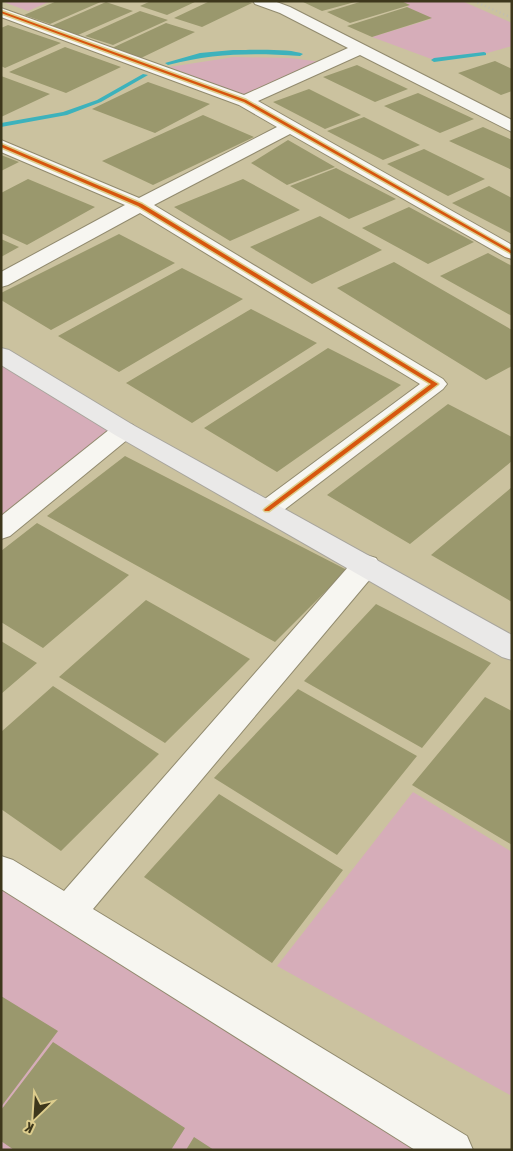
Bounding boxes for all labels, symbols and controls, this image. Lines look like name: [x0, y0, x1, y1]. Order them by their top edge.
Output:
north arrow: [10, 1091, 60, 1141]
text: K: [23, 1119, 36, 1136]

